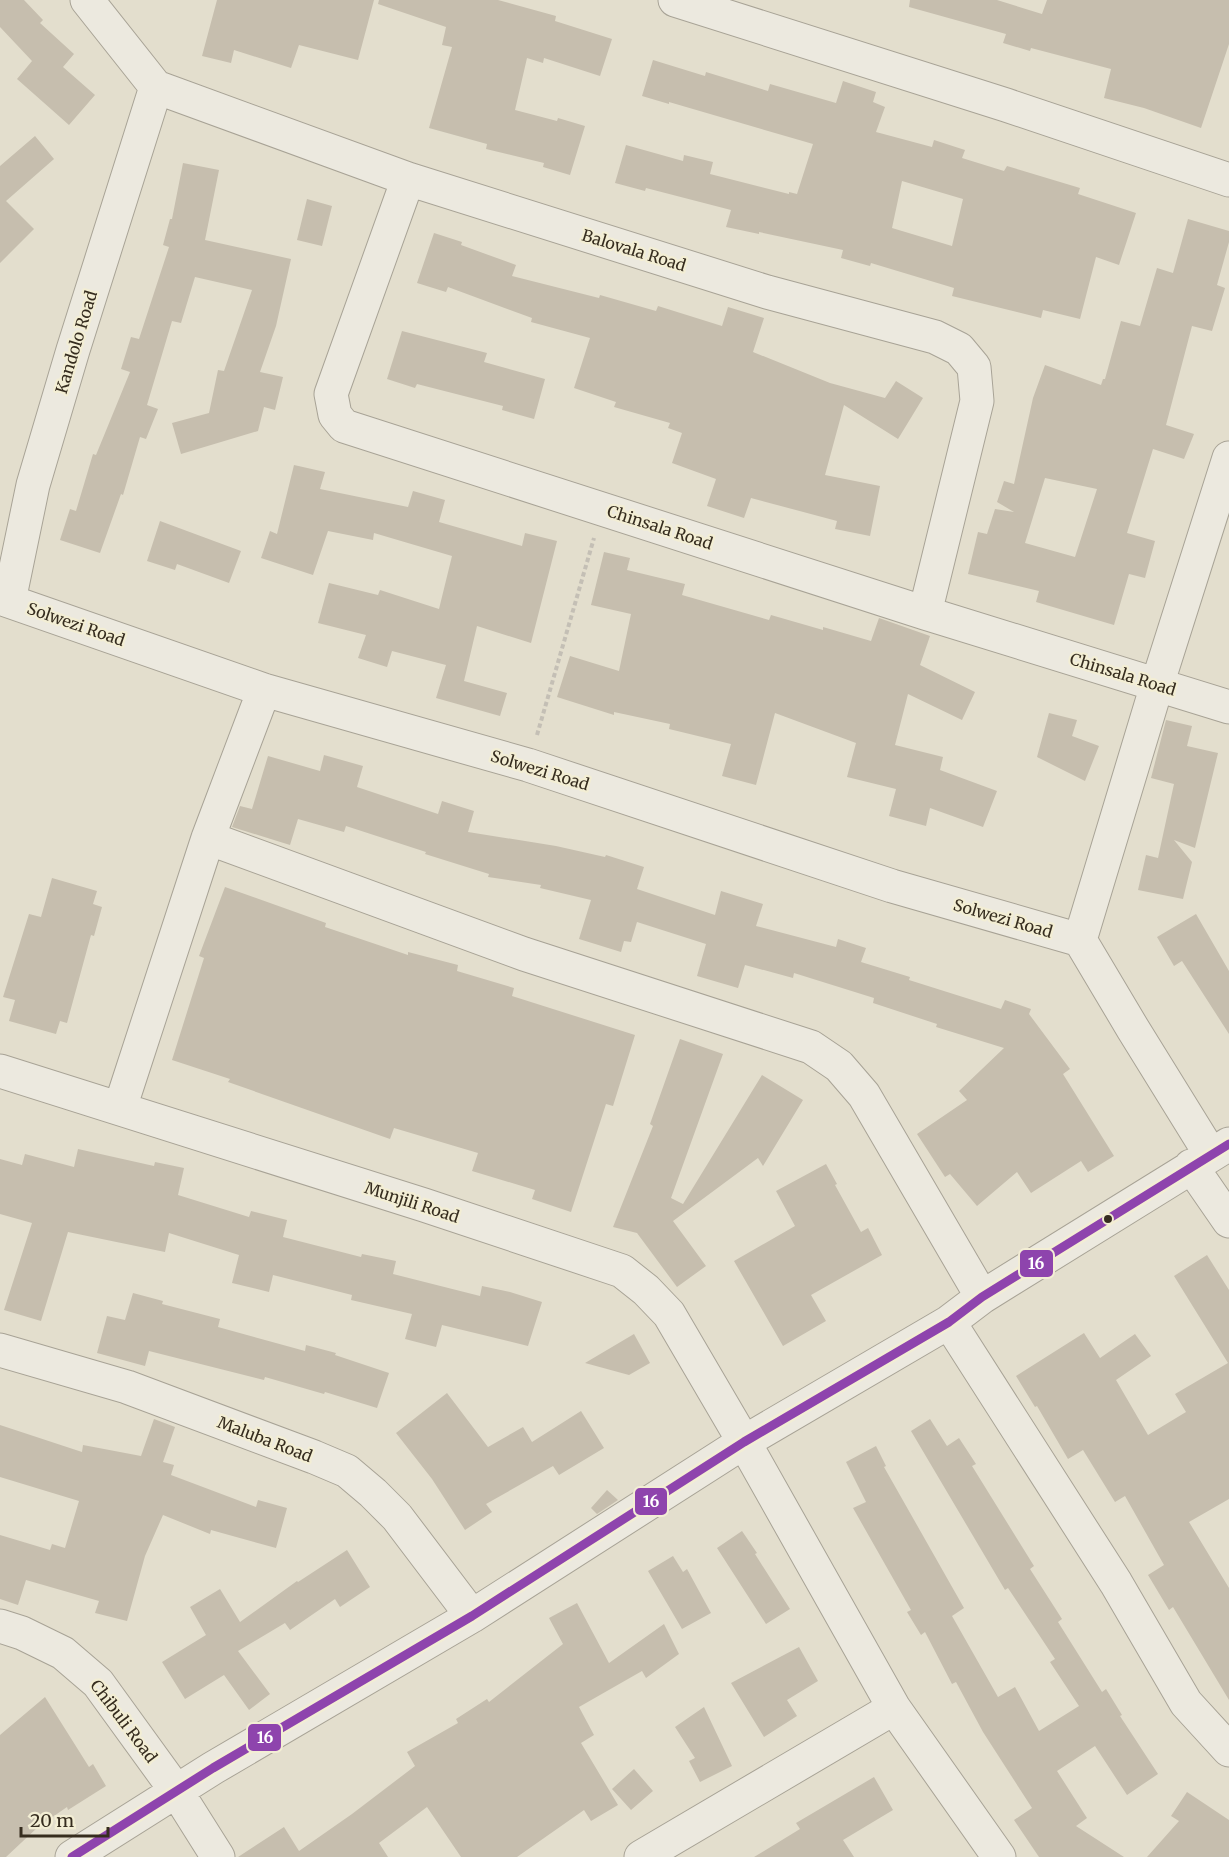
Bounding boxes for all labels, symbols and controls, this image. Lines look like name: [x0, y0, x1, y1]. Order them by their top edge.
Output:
street label: Balovala Road: [579, 225, 689, 275]
street label: Kandolo Road: [51, 288, 101, 396]
street label: Chinsala Road: [605, 501, 716, 554]
street label: Solwezi Road: [25, 598, 128, 650]
street label: Chinsala Road: [1068, 648, 1179, 700]
street label: Solwezi Road: [488, 746, 592, 795]
street label: Solwezi Road: [951, 894, 1055, 942]
street label: Munjili Road: [362, 1177, 462, 1227]
unlabelled marker: [1102, 1213, 1114, 1225]
line badge: 16: [1019, 1249, 1054, 1278]
text: 16: [1028, 1253, 1044, 1273]
street label: Maluba Road: [215, 1412, 316, 1466]
line badge: 16: [634, 1487, 668, 1516]
text: 16: [643, 1491, 659, 1511]
street label: Chibuli Road: [86, 1676, 162, 1767]
line badge: 16: [247, 1723, 282, 1752]
text: 16: [257, 1727, 273, 1747]
scale bar: [21, 1800, 108, 1838]
text: 20 m: [30, 1809, 74, 1832]

